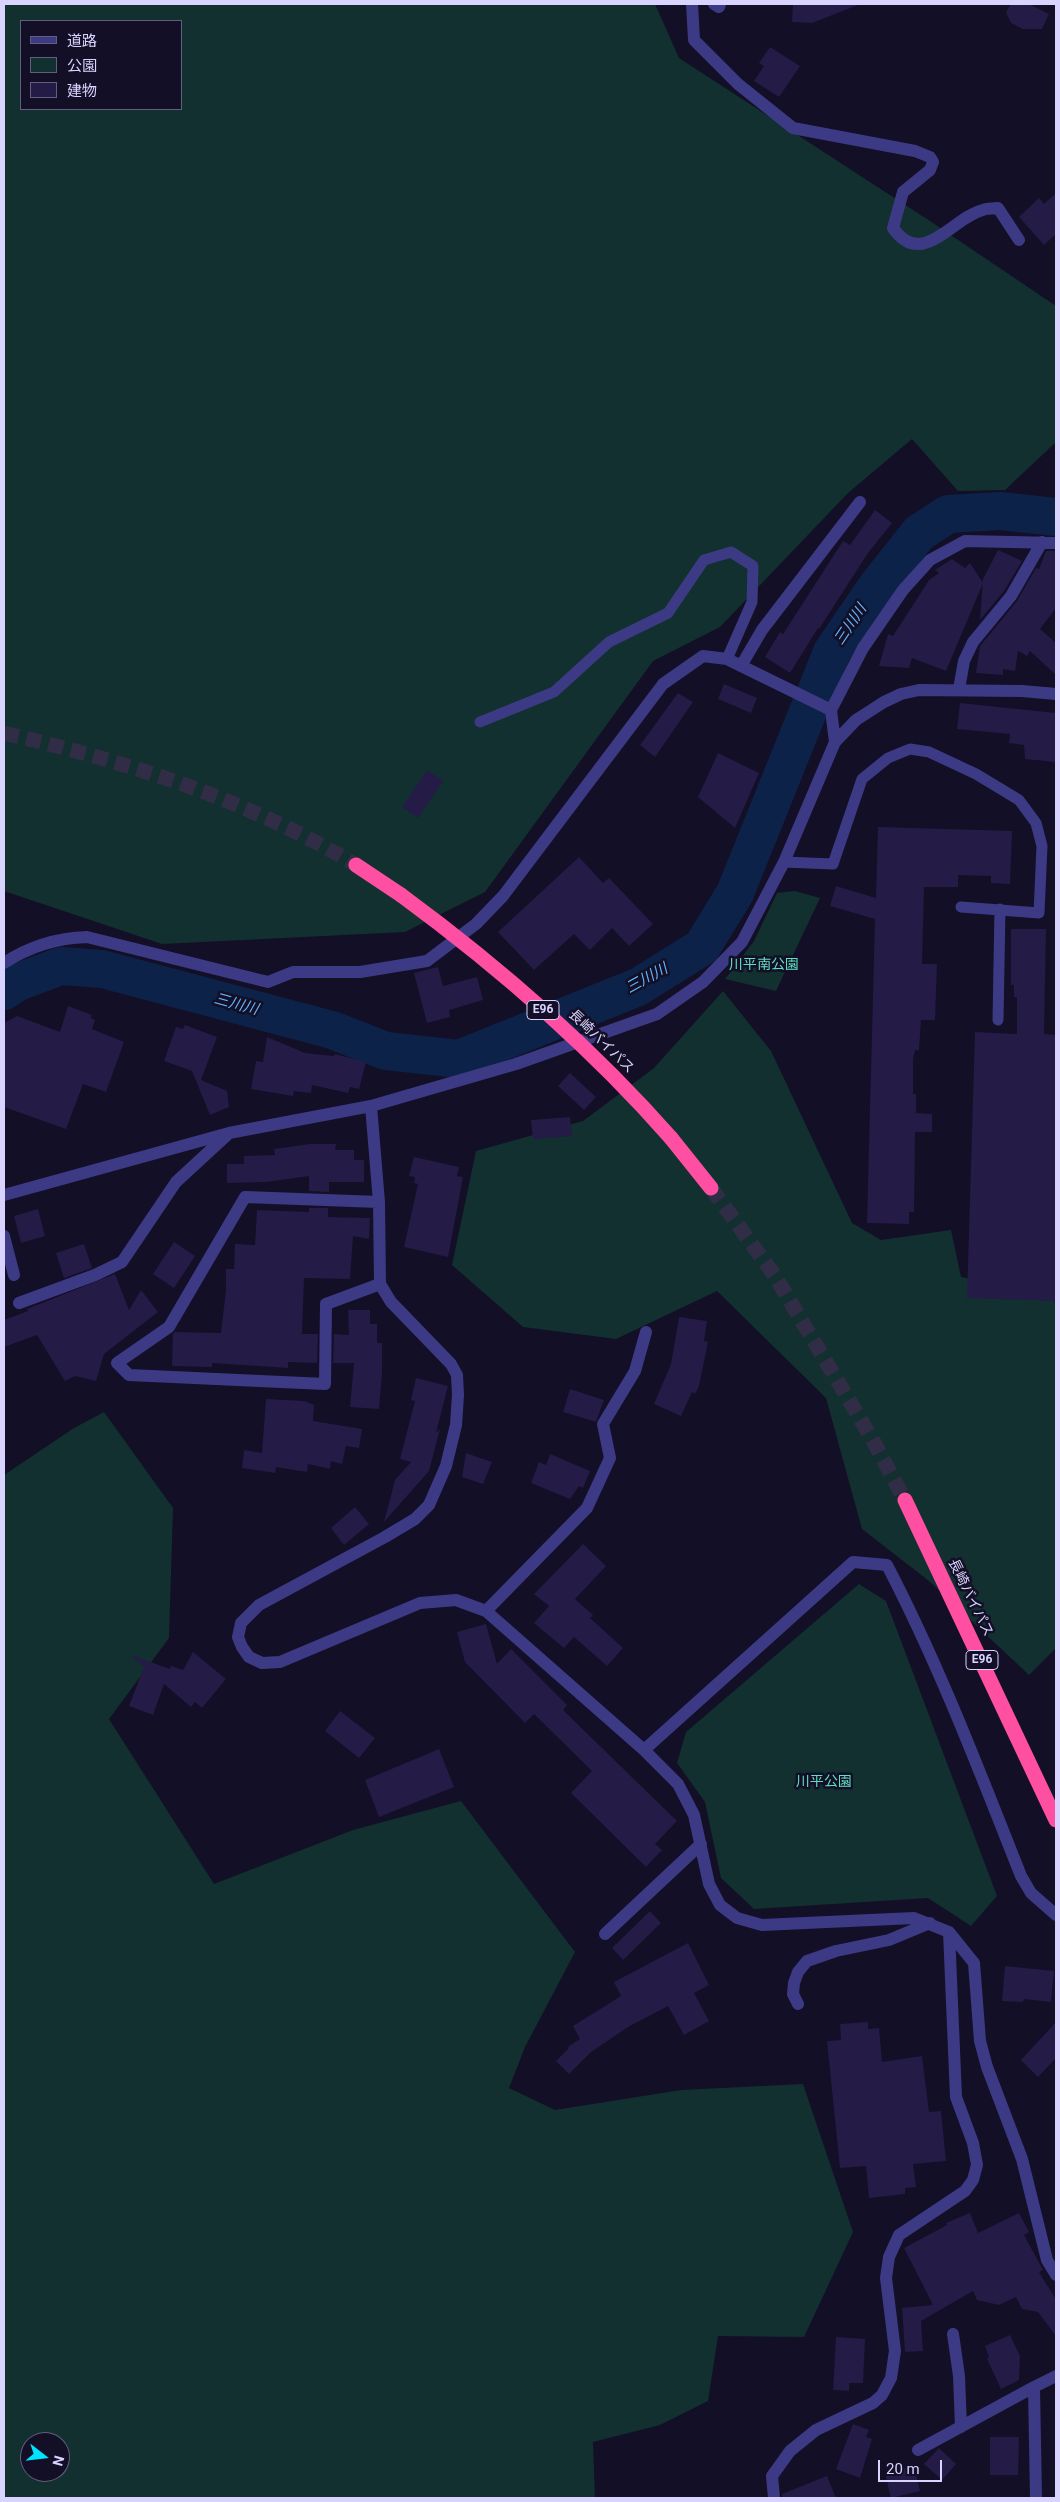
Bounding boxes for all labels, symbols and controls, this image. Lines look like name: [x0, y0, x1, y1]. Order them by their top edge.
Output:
legend: [20, 20, 182, 110]
text: 道路: [67, 32, 97, 50]
text: 公園: [67, 57, 97, 75]
text: 建物: [67, 82, 97, 100]
water label: 三川川: [831, 601, 871, 649]
park label: 川平南公園: [729, 957, 799, 973]
water label: 三川川: [623, 960, 671, 998]
water label: 三川川: [212, 990, 260, 1020]
road number: E96: [527, 1000, 559, 1020]
street label: 長崎バイパス: [565, 1007, 637, 1077]
street label: 長崎バイパス: [944, 1557, 996, 1639]
road number: E96: [966, 1650, 998, 1670]
park label: 川平公園: [796, 1774, 852, 1790]
north arrow: [20, 2432, 70, 2482]
scale bar: [880, 2450, 944, 2482]
text: N: [49, 2454, 68, 2468]
text: 20 m: [886, 2460, 920, 2478]

